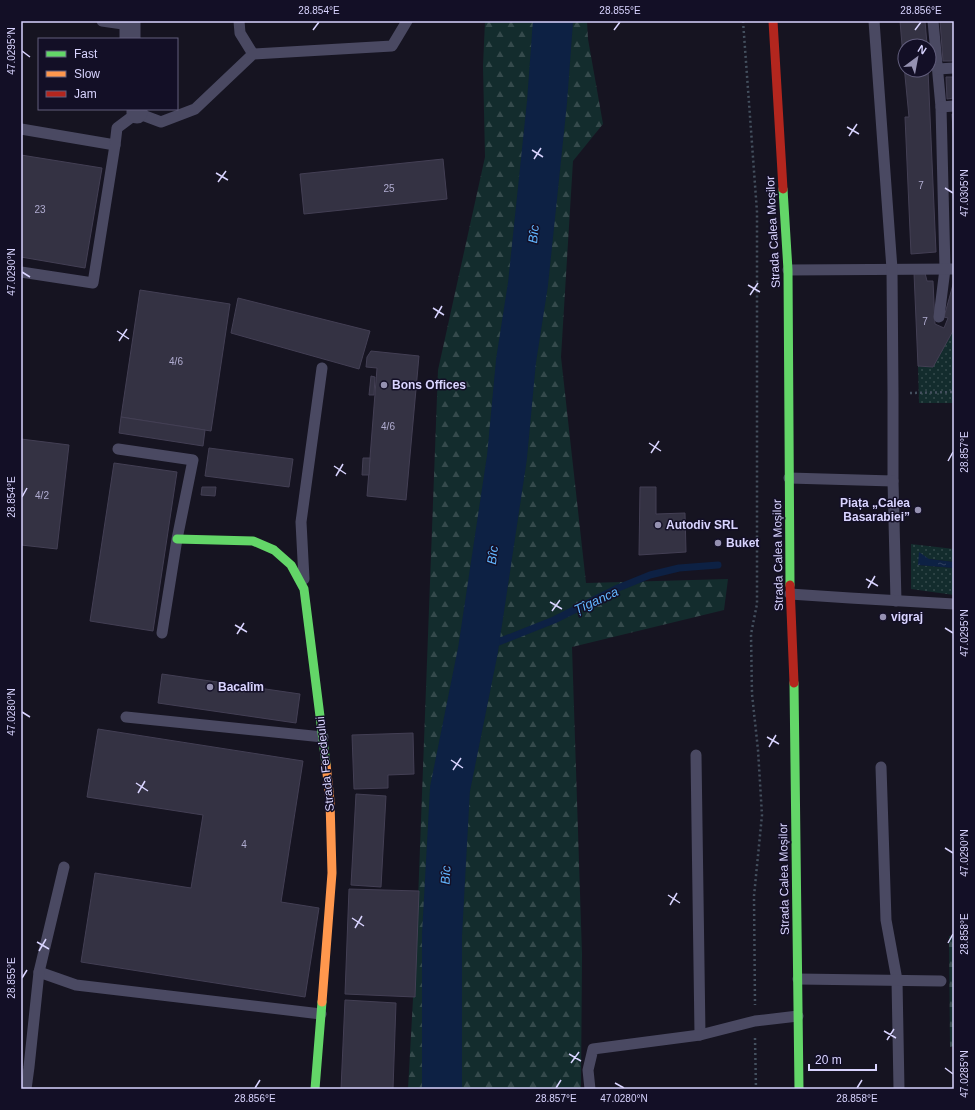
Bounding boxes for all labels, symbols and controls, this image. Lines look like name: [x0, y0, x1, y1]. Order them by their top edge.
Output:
text: 28.854°E: [298, 5, 340, 16]
text: 28.855°E: [599, 5, 641, 16]
text: 28.856°E: [900, 5, 942, 16]
text: 47.0295°N: [6, 27, 17, 75]
legend: [38, 38, 178, 110]
north arrow: [897, 38, 937, 78]
text: N: [916, 42, 929, 57]
text: Fast: [74, 47, 98, 61]
text: Slow: [74, 67, 100, 81]
text: Jam: [74, 87, 97, 101]
text: 47.0305°N: [959, 169, 970, 217]
street label: Strada Calea Moșilor: [763, 176, 783, 288]
house number: 7: [918, 180, 924, 191]
house number: 25: [383, 183, 395, 194]
house number: 23: [34, 204, 46, 215]
water label: Bîc: [525, 223, 542, 244]
text: 47.0290°N: [6, 248, 17, 296]
house number: 7: [922, 316, 928, 327]
house number: 4/6: [169, 356, 183, 367]
place label: Bons Offices: [392, 378, 466, 392]
marker: Bons Offices: [379, 380, 389, 390]
house number: 4/6: [381, 421, 395, 432]
text: 28.857°E: [959, 431, 970, 473]
text: 28.854°E: [6, 476, 17, 518]
house number: 4/2: [35, 490, 49, 501]
place label: Piața „Calea Basarabiei”: [840, 496, 910, 524]
street label: Strada Calea Moșilor: [770, 499, 786, 611]
marker: Piața „Calea Basarabiei”: [913, 505, 923, 515]
place label: Autodiv SRL: [666, 518, 738, 532]
marker: Autodiv SRL: [653, 520, 663, 530]
place label: Buket: [726, 536, 759, 550]
marker: Buket: [713, 538, 723, 548]
water label: Bîc: [484, 544, 501, 565]
water label: Țîganca: [572, 584, 621, 617]
text: 47.0295°N: [959, 609, 970, 657]
place label: vigraj: [891, 610, 923, 624]
marker: vigraj: [878, 612, 888, 622]
place label: Bacalîm: [218, 680, 264, 694]
marker: Bacalîm: [205, 682, 215, 692]
text: 47.0280°N: [6, 688, 17, 736]
street label: Strada Feredeului: [313, 716, 337, 812]
street label: Strada Calea Moșilor: [776, 823, 792, 935]
text: 47.0290°N: [959, 829, 970, 877]
house number: 4: [241, 839, 247, 850]
water label: Bîc: [438, 865, 454, 885]
text: 28.858°E: [959, 913, 970, 955]
text: 28.855°E: [6, 957, 17, 999]
scale bar: [809, 1046, 876, 1072]
text: 47.0285°N: [959, 1050, 970, 1098]
text: 20 m: [815, 1053, 842, 1067]
text: 28.856°E: [234, 1093, 276, 1104]
text: 28.857°E: [535, 1093, 577, 1104]
text: 47.0280°N: [600, 1093, 648, 1104]
text: 28.858°E: [836, 1093, 878, 1104]

